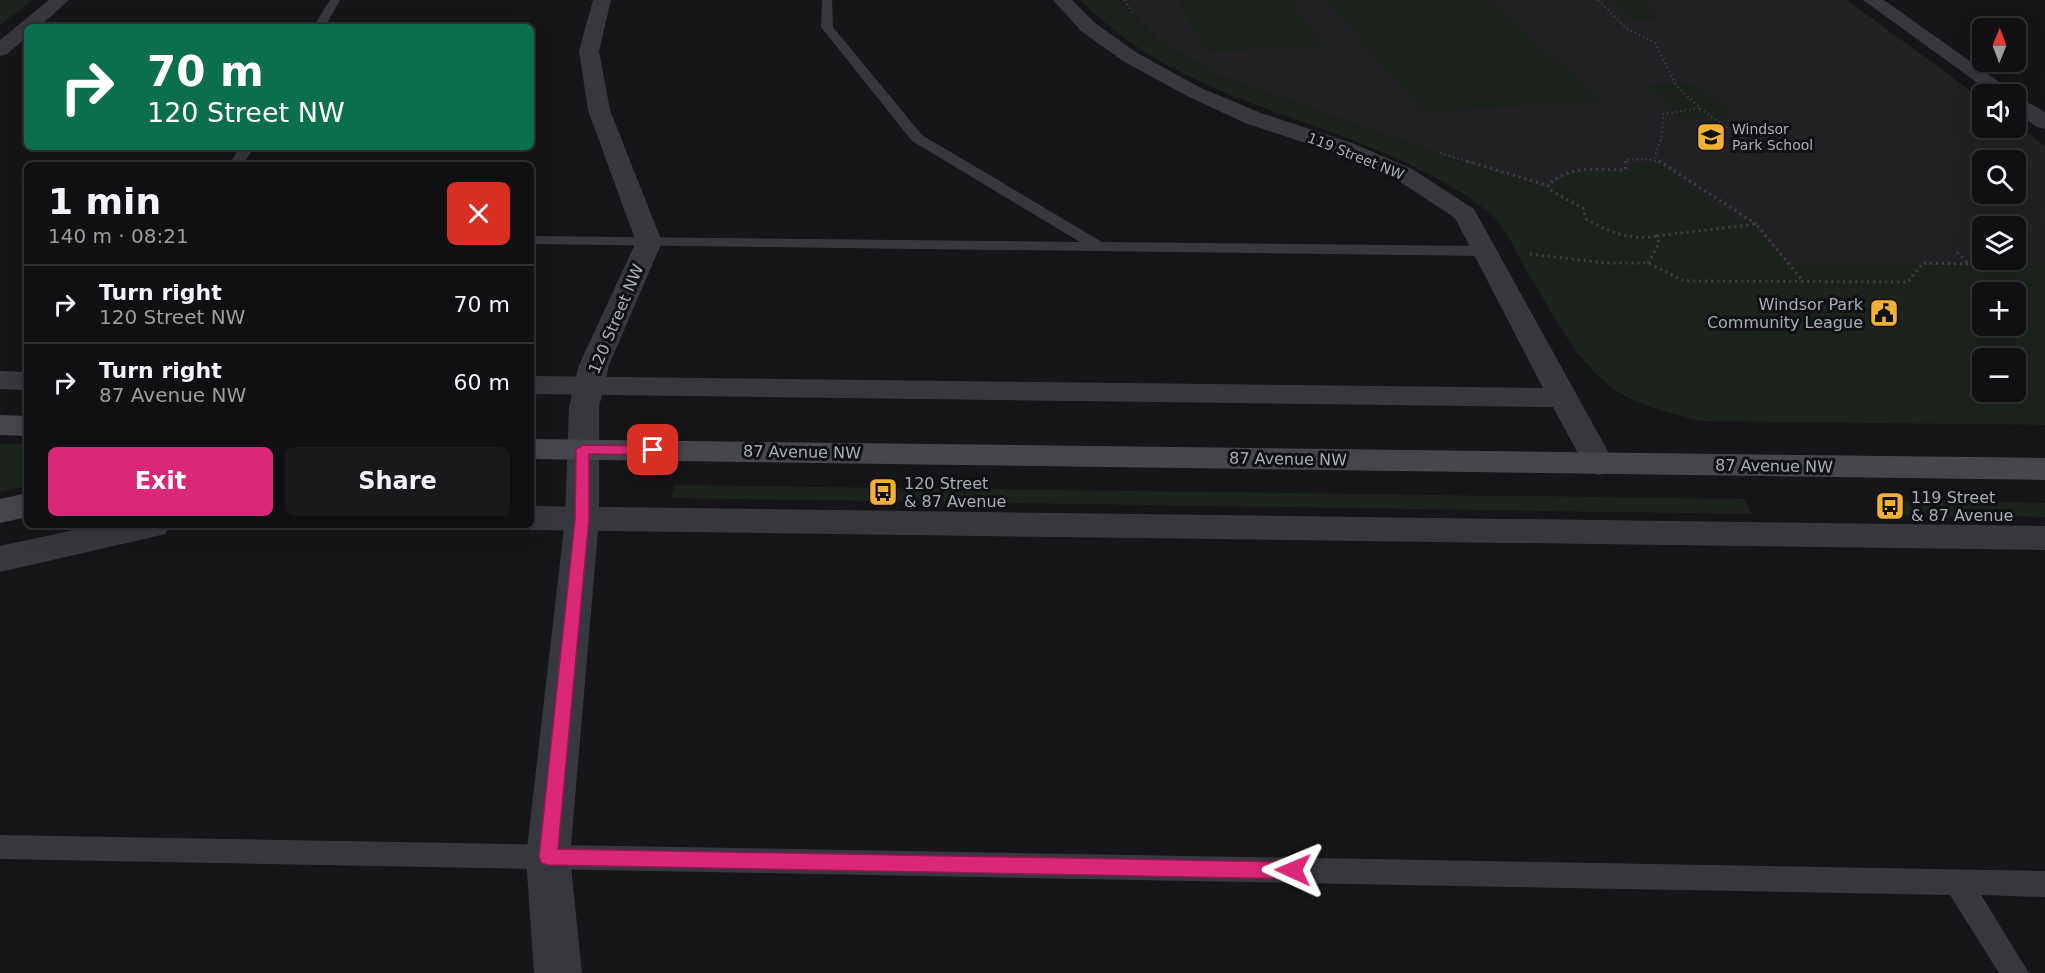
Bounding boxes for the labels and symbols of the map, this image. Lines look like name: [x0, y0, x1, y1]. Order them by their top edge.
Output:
north arrow: [1972, 18, 2026, 72]
school or university icon: Windsor Park School: [1695, 121, 1727, 153]
place label: Windsor Park School: [1732, 121, 1813, 153]
street label: 119 Street NW: [1305, 129, 1407, 183]
street label: 120 Street NW: [584, 261, 648, 377]
place label: Windsor Park Community League: [1707, 295, 1864, 332]
public building icon: Windsor Park Community League: [1868, 297, 1900, 329]
pin: [627, 424, 678, 475]
street label: 87 Avenue NW: [743, 441, 861, 463]
street label: 87 Avenue NW: [1229, 448, 1347, 470]
street label: 87 Avenue NW: [1715, 455, 1833, 477]
place label: 120 Street & 87 Avenue: [904, 474, 1006, 511]
bus stop icon: 120 Street & 87 Avenue: [867, 476, 899, 508]
place label: 119 Street & 87 Avenue: [1911, 488, 2013, 525]
bus stop icon: 119 Street & 87 Avenue: [1874, 490, 1906, 522]
position arrow: [1261, 838, 1325, 902]

